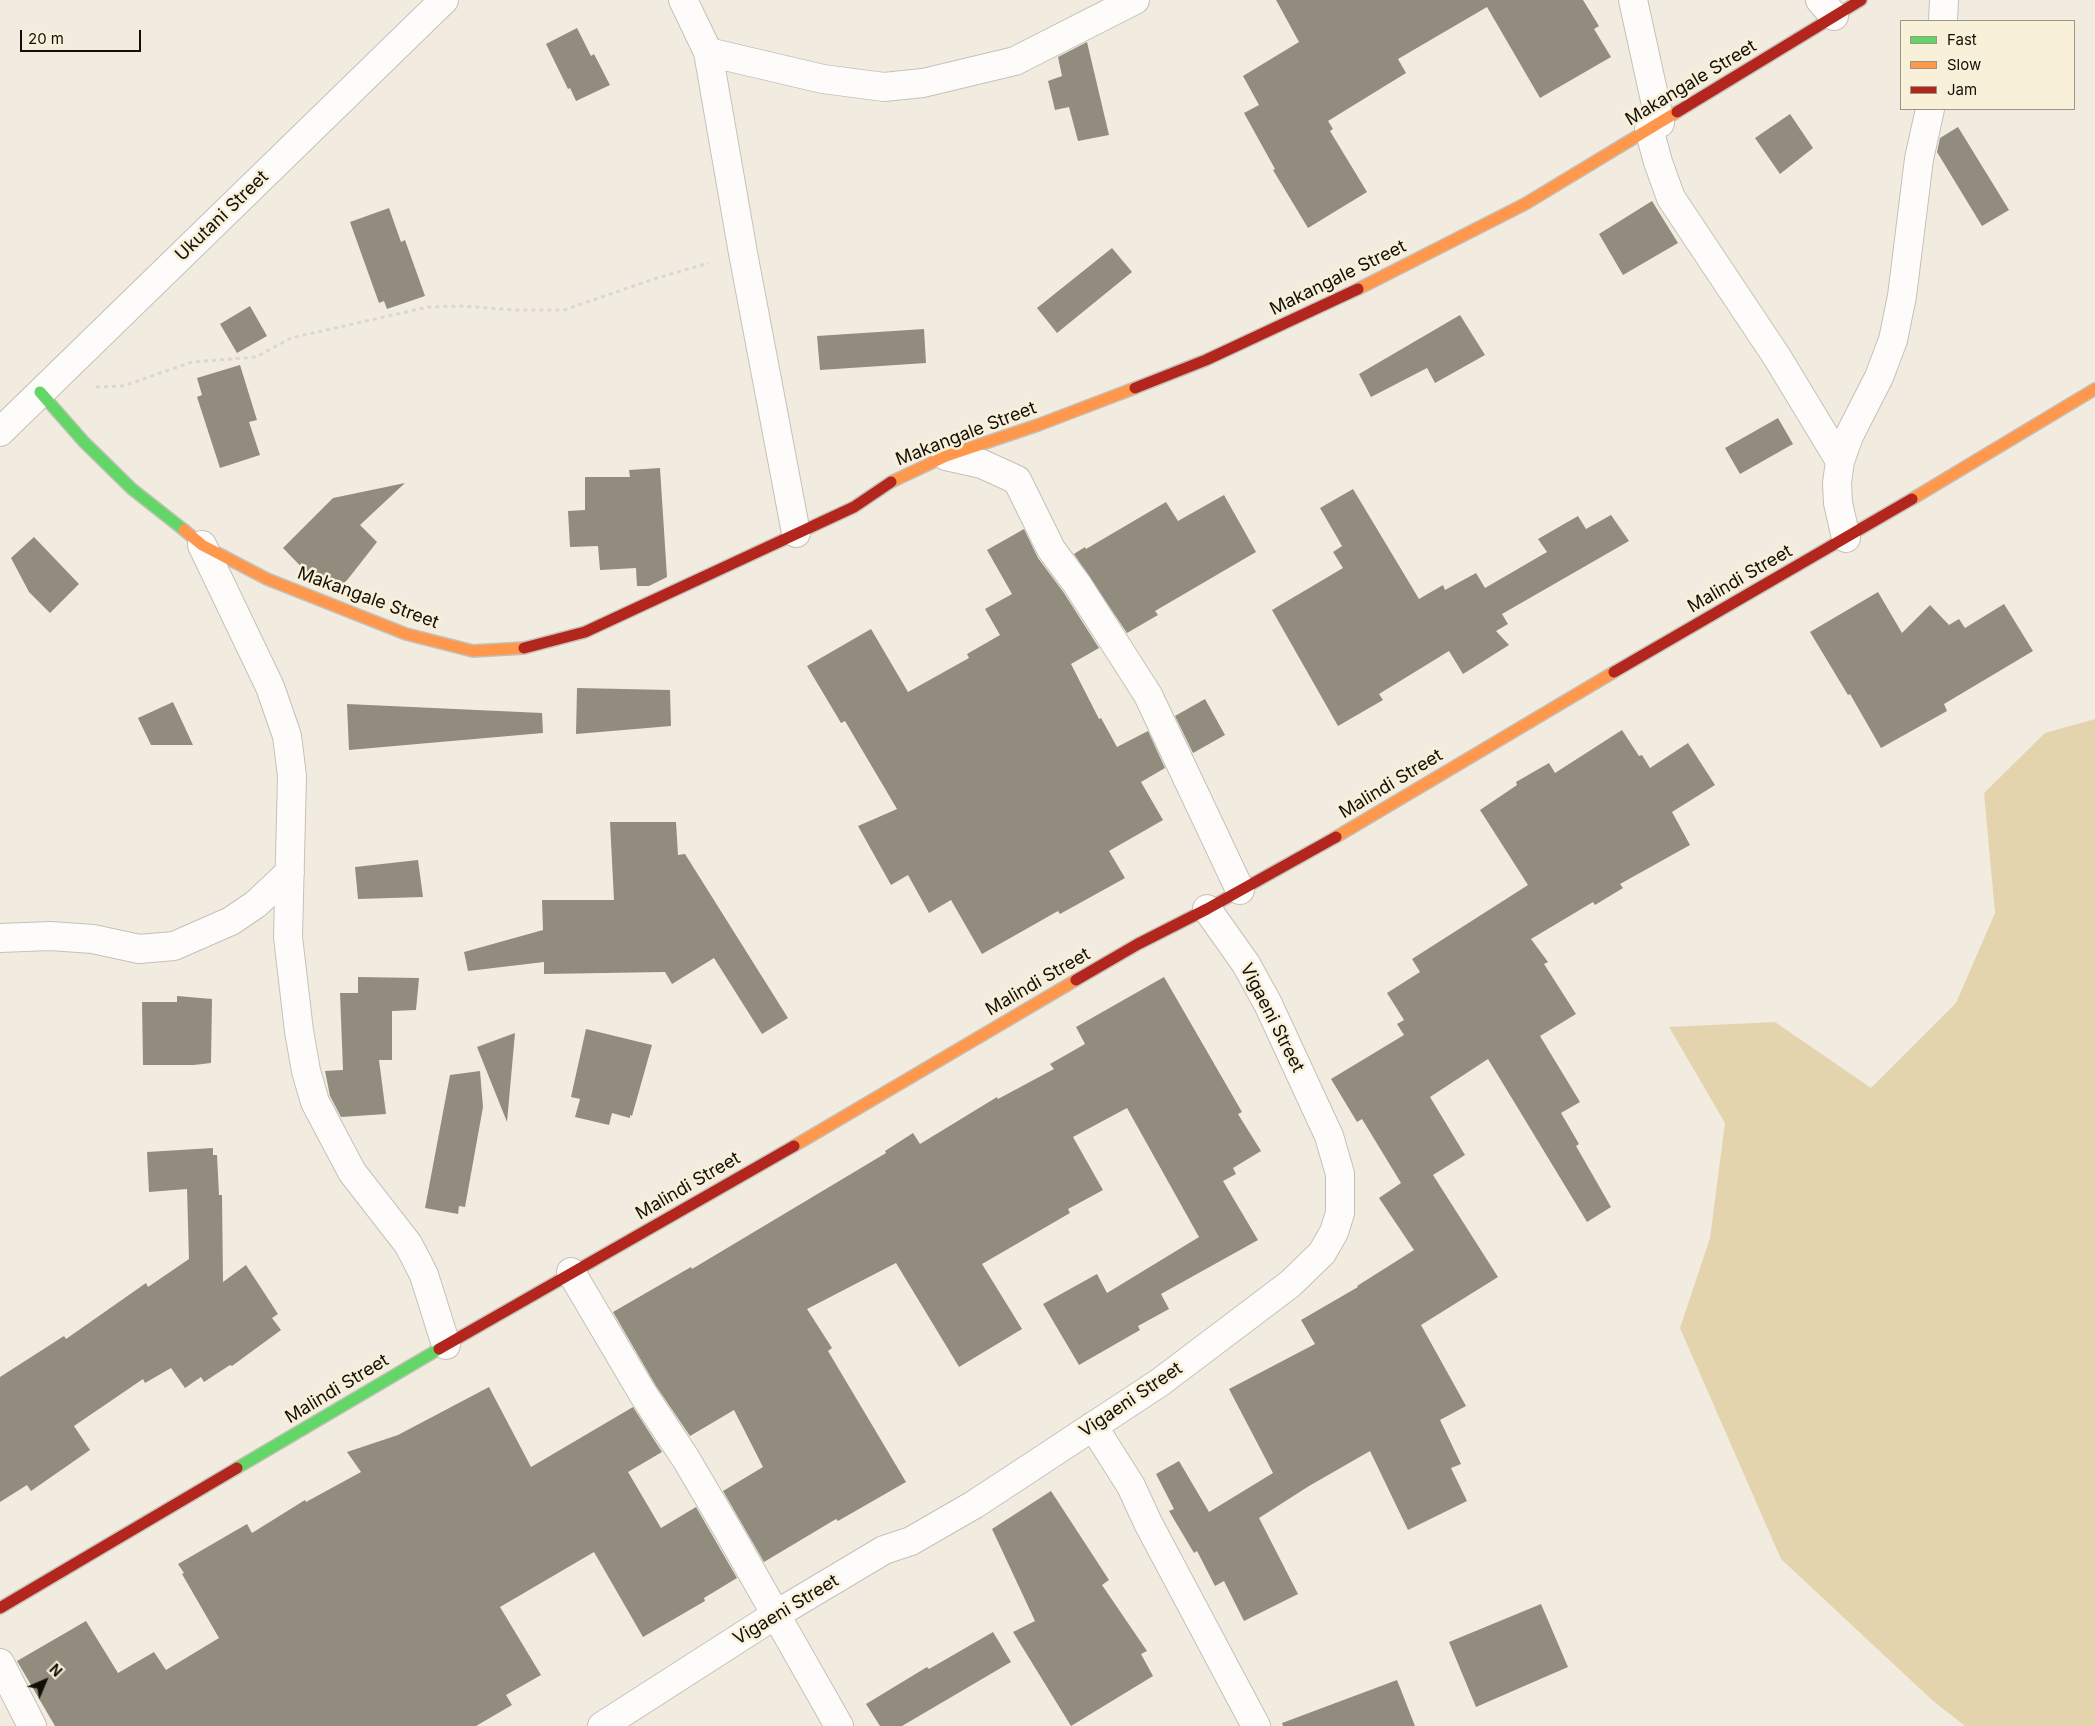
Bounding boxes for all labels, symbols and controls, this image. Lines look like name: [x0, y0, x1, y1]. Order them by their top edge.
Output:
scale bar: [22, 20, 144, 52]
legend: [1900, 20, 2075, 110]
text: 20 m: [28, 29, 64, 48]
text: Fast: [1947, 30, 1977, 49]
street label: Makangale Street: [1622, 35, 1760, 131]
text: Slow: [1947, 55, 1981, 74]
text: Jam: [1947, 80, 1977, 99]
street label: Ukutani Street: [171, 166, 273, 266]
street label: Makangale Street: [1266, 236, 1410, 320]
street label: Makangale Street: [893, 397, 1039, 471]
street label: Malindi Street: [1684, 540, 1796, 618]
street label: Makangale Street: [294, 562, 442, 634]
street label: Malindi Street: [1335, 745, 1447, 823]
street label: Malindi Street: [982, 943, 1094, 1021]
street label: Vigaeni Street: [1235, 960, 1309, 1076]
street label: Malindi Street: [632, 1147, 744, 1225]
street label: Malindi Street: [281, 1350, 393, 1428]
street label: Vigaeni Street: [1076, 1358, 1186, 1442]
street label: Vigaeni Street: [729, 1570, 843, 1650]
north arrow: [20, 1656, 70, 1706]
text: N: [46, 1660, 66, 1680]

